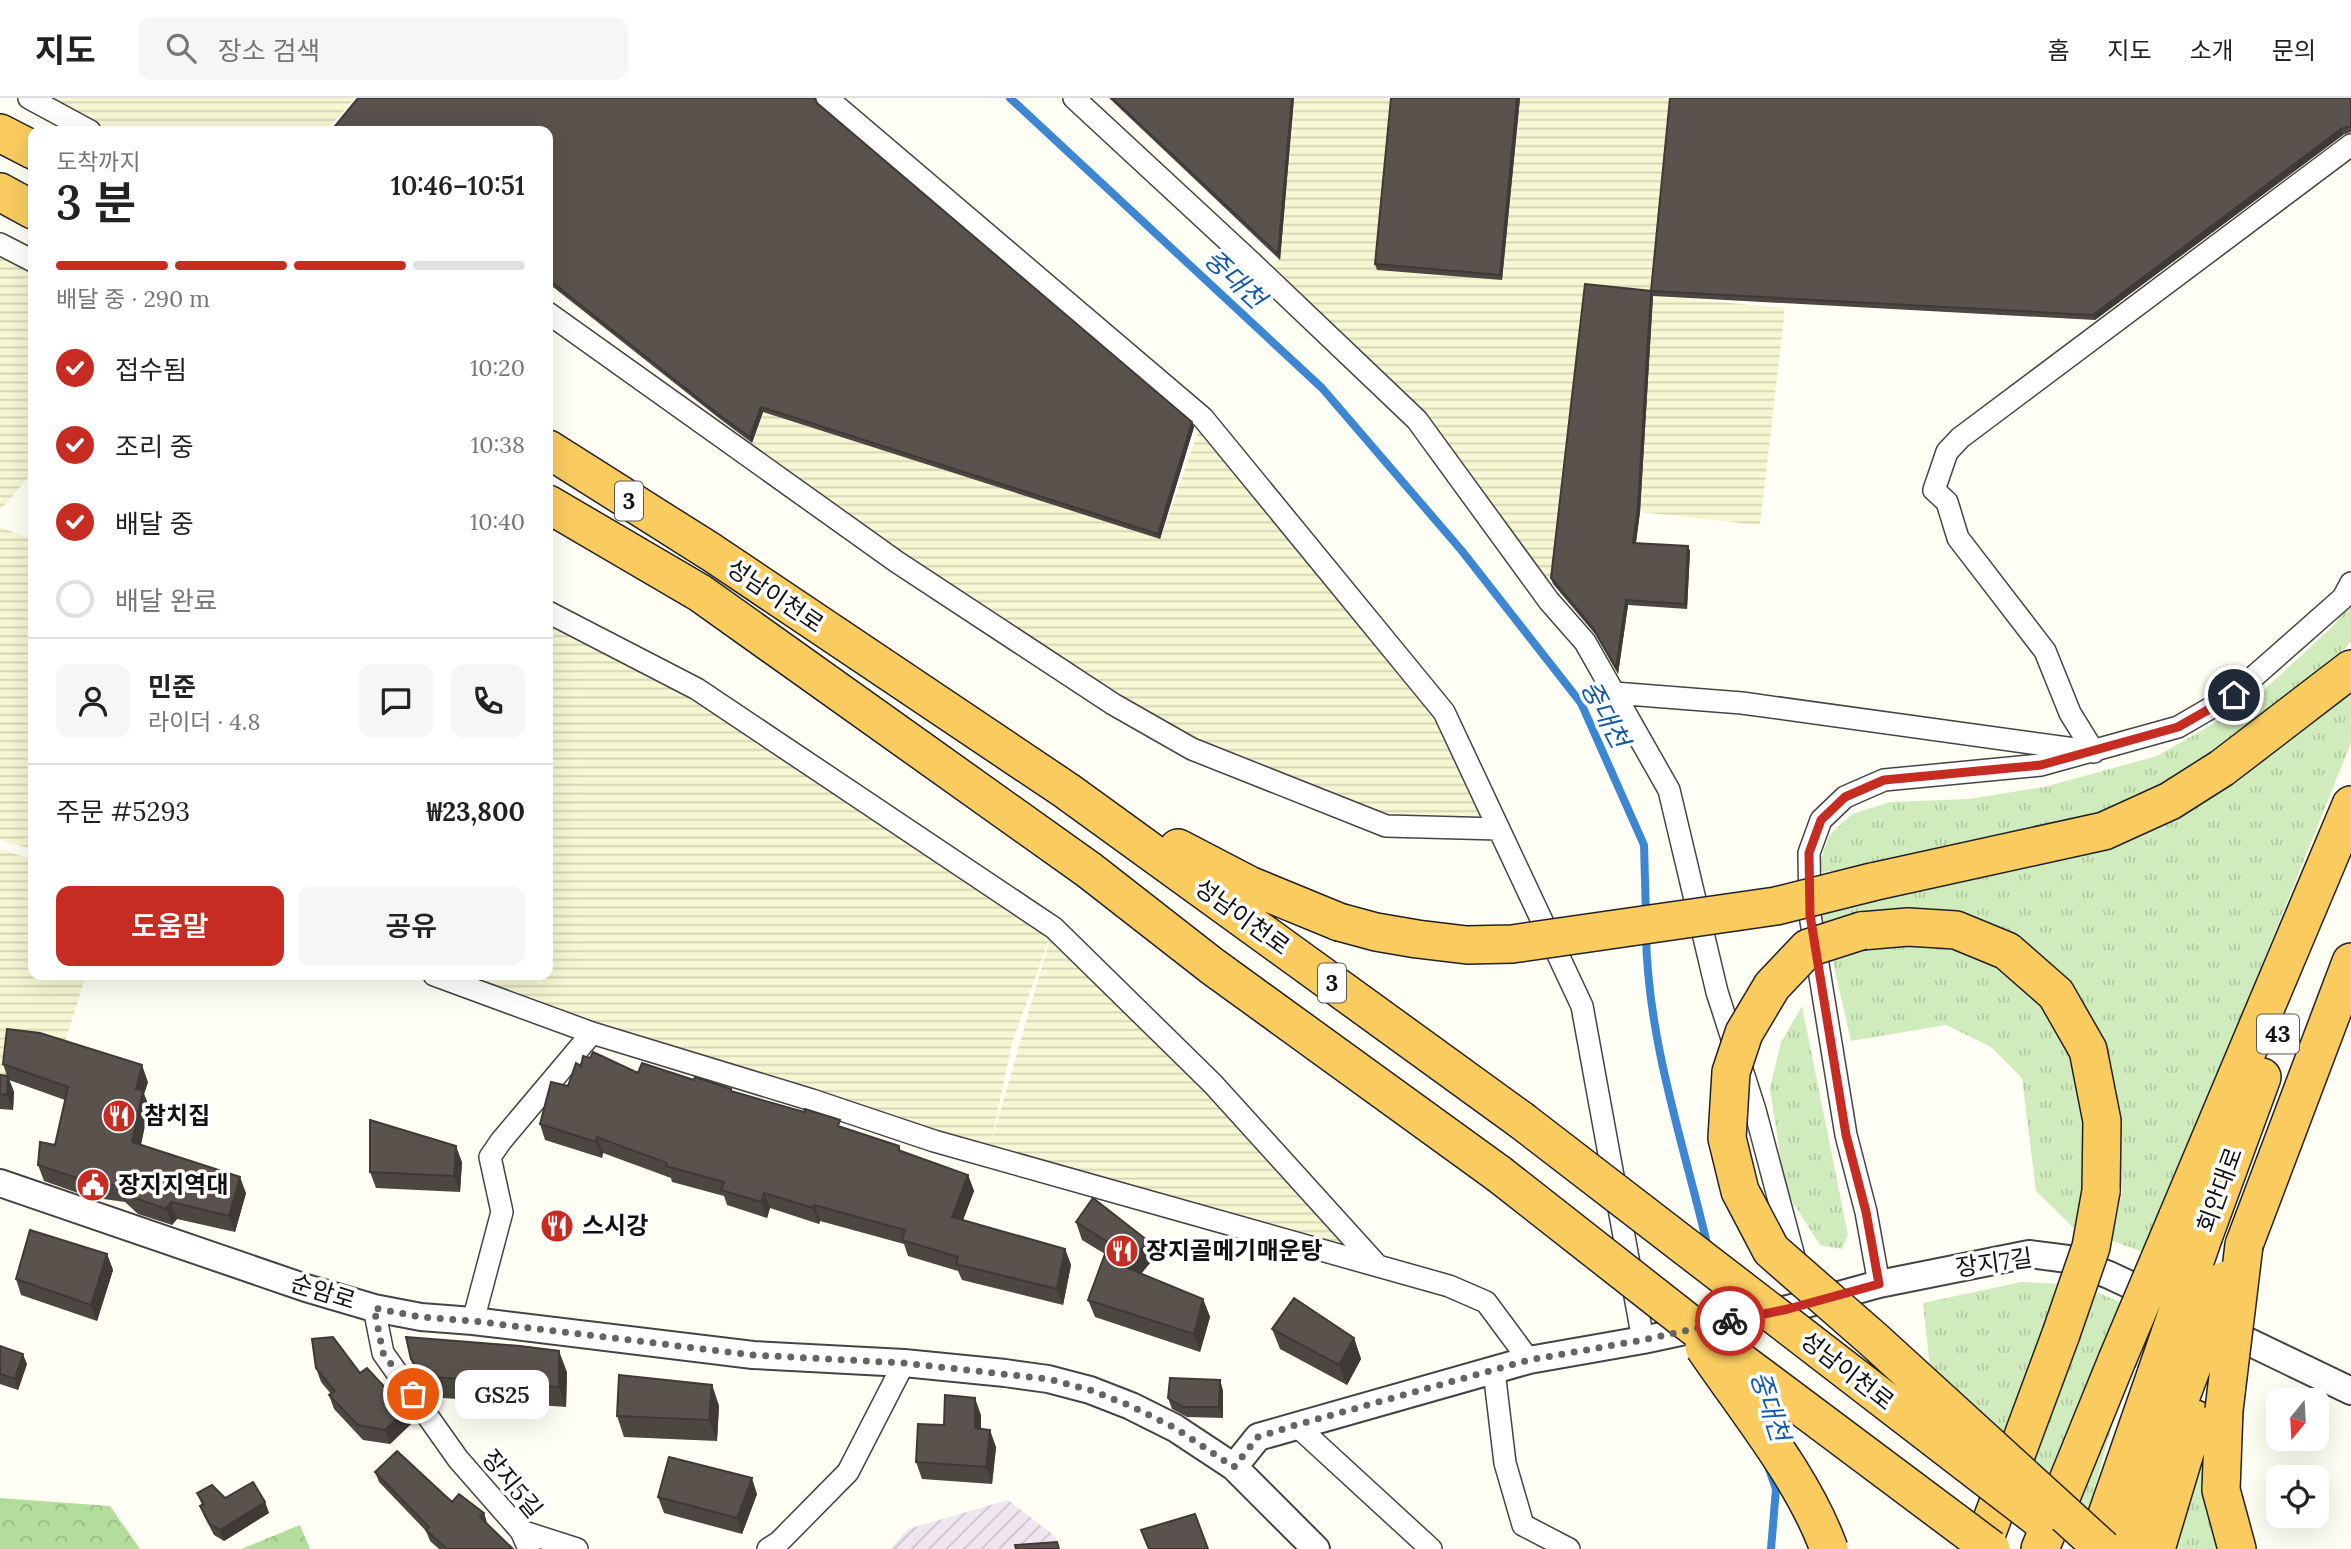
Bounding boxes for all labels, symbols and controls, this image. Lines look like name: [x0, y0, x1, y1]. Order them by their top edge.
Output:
search box: [138, 17, 628, 80]
text: 지도: [35, 29, 96, 71]
icon: search: [162, 29, 200, 67]
text: 장소 검색: [218, 34, 320, 67]
text: 홈: [2047, 35, 2069, 66]
text: 지도: [2107, 35, 2152, 66]
text: 소개: [2190, 35, 2234, 66]
text: 문의: [2272, 35, 2316, 66]
text: 도착까지: [56, 147, 141, 176]
text: 10:46–10:51: [391, 169, 525, 202]
text: 3 분: [56, 173, 136, 232]
water label: 중대천: [1198, 242, 1275, 317]
text: 배달 중 · 290 m: [56, 284, 210, 313]
icon: check: [56, 349, 94, 387]
text: 접수됨: [115, 353, 187, 386]
text: 10:20: [470, 353, 525, 382]
icon: check: [56, 426, 94, 464]
text: 조리 중: [115, 430, 194, 463]
text: 10:38: [471, 430, 525, 459]
road number: 3: [615, 482, 643, 520]
icon: check: [56, 503, 94, 541]
text: 배달 중: [115, 507, 194, 540]
text: 10:40: [470, 507, 525, 536]
street label: 성남이천로: [721, 552, 830, 639]
text: 배달 완료: [115, 584, 218, 617]
button: person: [56, 664, 130, 738]
button: chat: [359, 664, 433, 738]
button: phone: [451, 664, 525, 738]
pin: [2204, 665, 2264, 725]
text: 민준: [148, 670, 196, 703]
water label: 중대천: [1574, 674, 1638, 756]
icon: home: [2215, 676, 2253, 714]
text: 라이더 · 4.8: [148, 707, 260, 736]
text: 주문 #5293: [56, 795, 190, 828]
text: ₩23,800: [427, 795, 525, 828]
street label: 성남이천로: [1189, 872, 1296, 962]
button: 도움말: [56, 886, 284, 966]
button: 공유: [298, 886, 525, 966]
road number: 3: [1318, 964, 1346, 1002]
road number: 43: [2257, 1015, 2299, 1054]
restaurant icon: 참치집: [100, 1097, 138, 1135]
place label: 참치집: [144, 1100, 210, 1131]
street label: 회안대로: [2190, 1143, 2249, 1237]
public building icon: 장지지역대: [74, 1166, 112, 1204]
place label: 장지지역대: [118, 1169, 228, 1200]
restaurant icon: 스시강: [538, 1207, 576, 1245]
place label: 스시강: [582, 1210, 648, 1241]
restaurant icon: 장지골메기매운탕: [1103, 1232, 1141, 1270]
place label: 장지골메기매운탕: [1146, 1235, 1323, 1266]
street label: 장지7길: [1953, 1242, 2034, 1283]
street label: 순암로: [287, 1267, 359, 1316]
courier: [1695, 1286, 1765, 1356]
icon: bike: [1711, 1302, 1749, 1340]
street label: 성남이천로: [1794, 1324, 1900, 1417]
pin: [383, 1364, 443, 1424]
water label: 중대천: [1744, 1367, 1798, 1448]
callout: GS25: [455, 1370, 550, 1418]
icon: bag: [394, 1375, 432, 1413]
text: GS25: [474, 1380, 530, 1409]
north arrow: [2266, 1388, 2329, 1451]
map controls: [2266, 1388, 2329, 1528]
street label: 장지5길: [475, 1443, 549, 1524]
button: locate: [2266, 1465, 2329, 1528]

